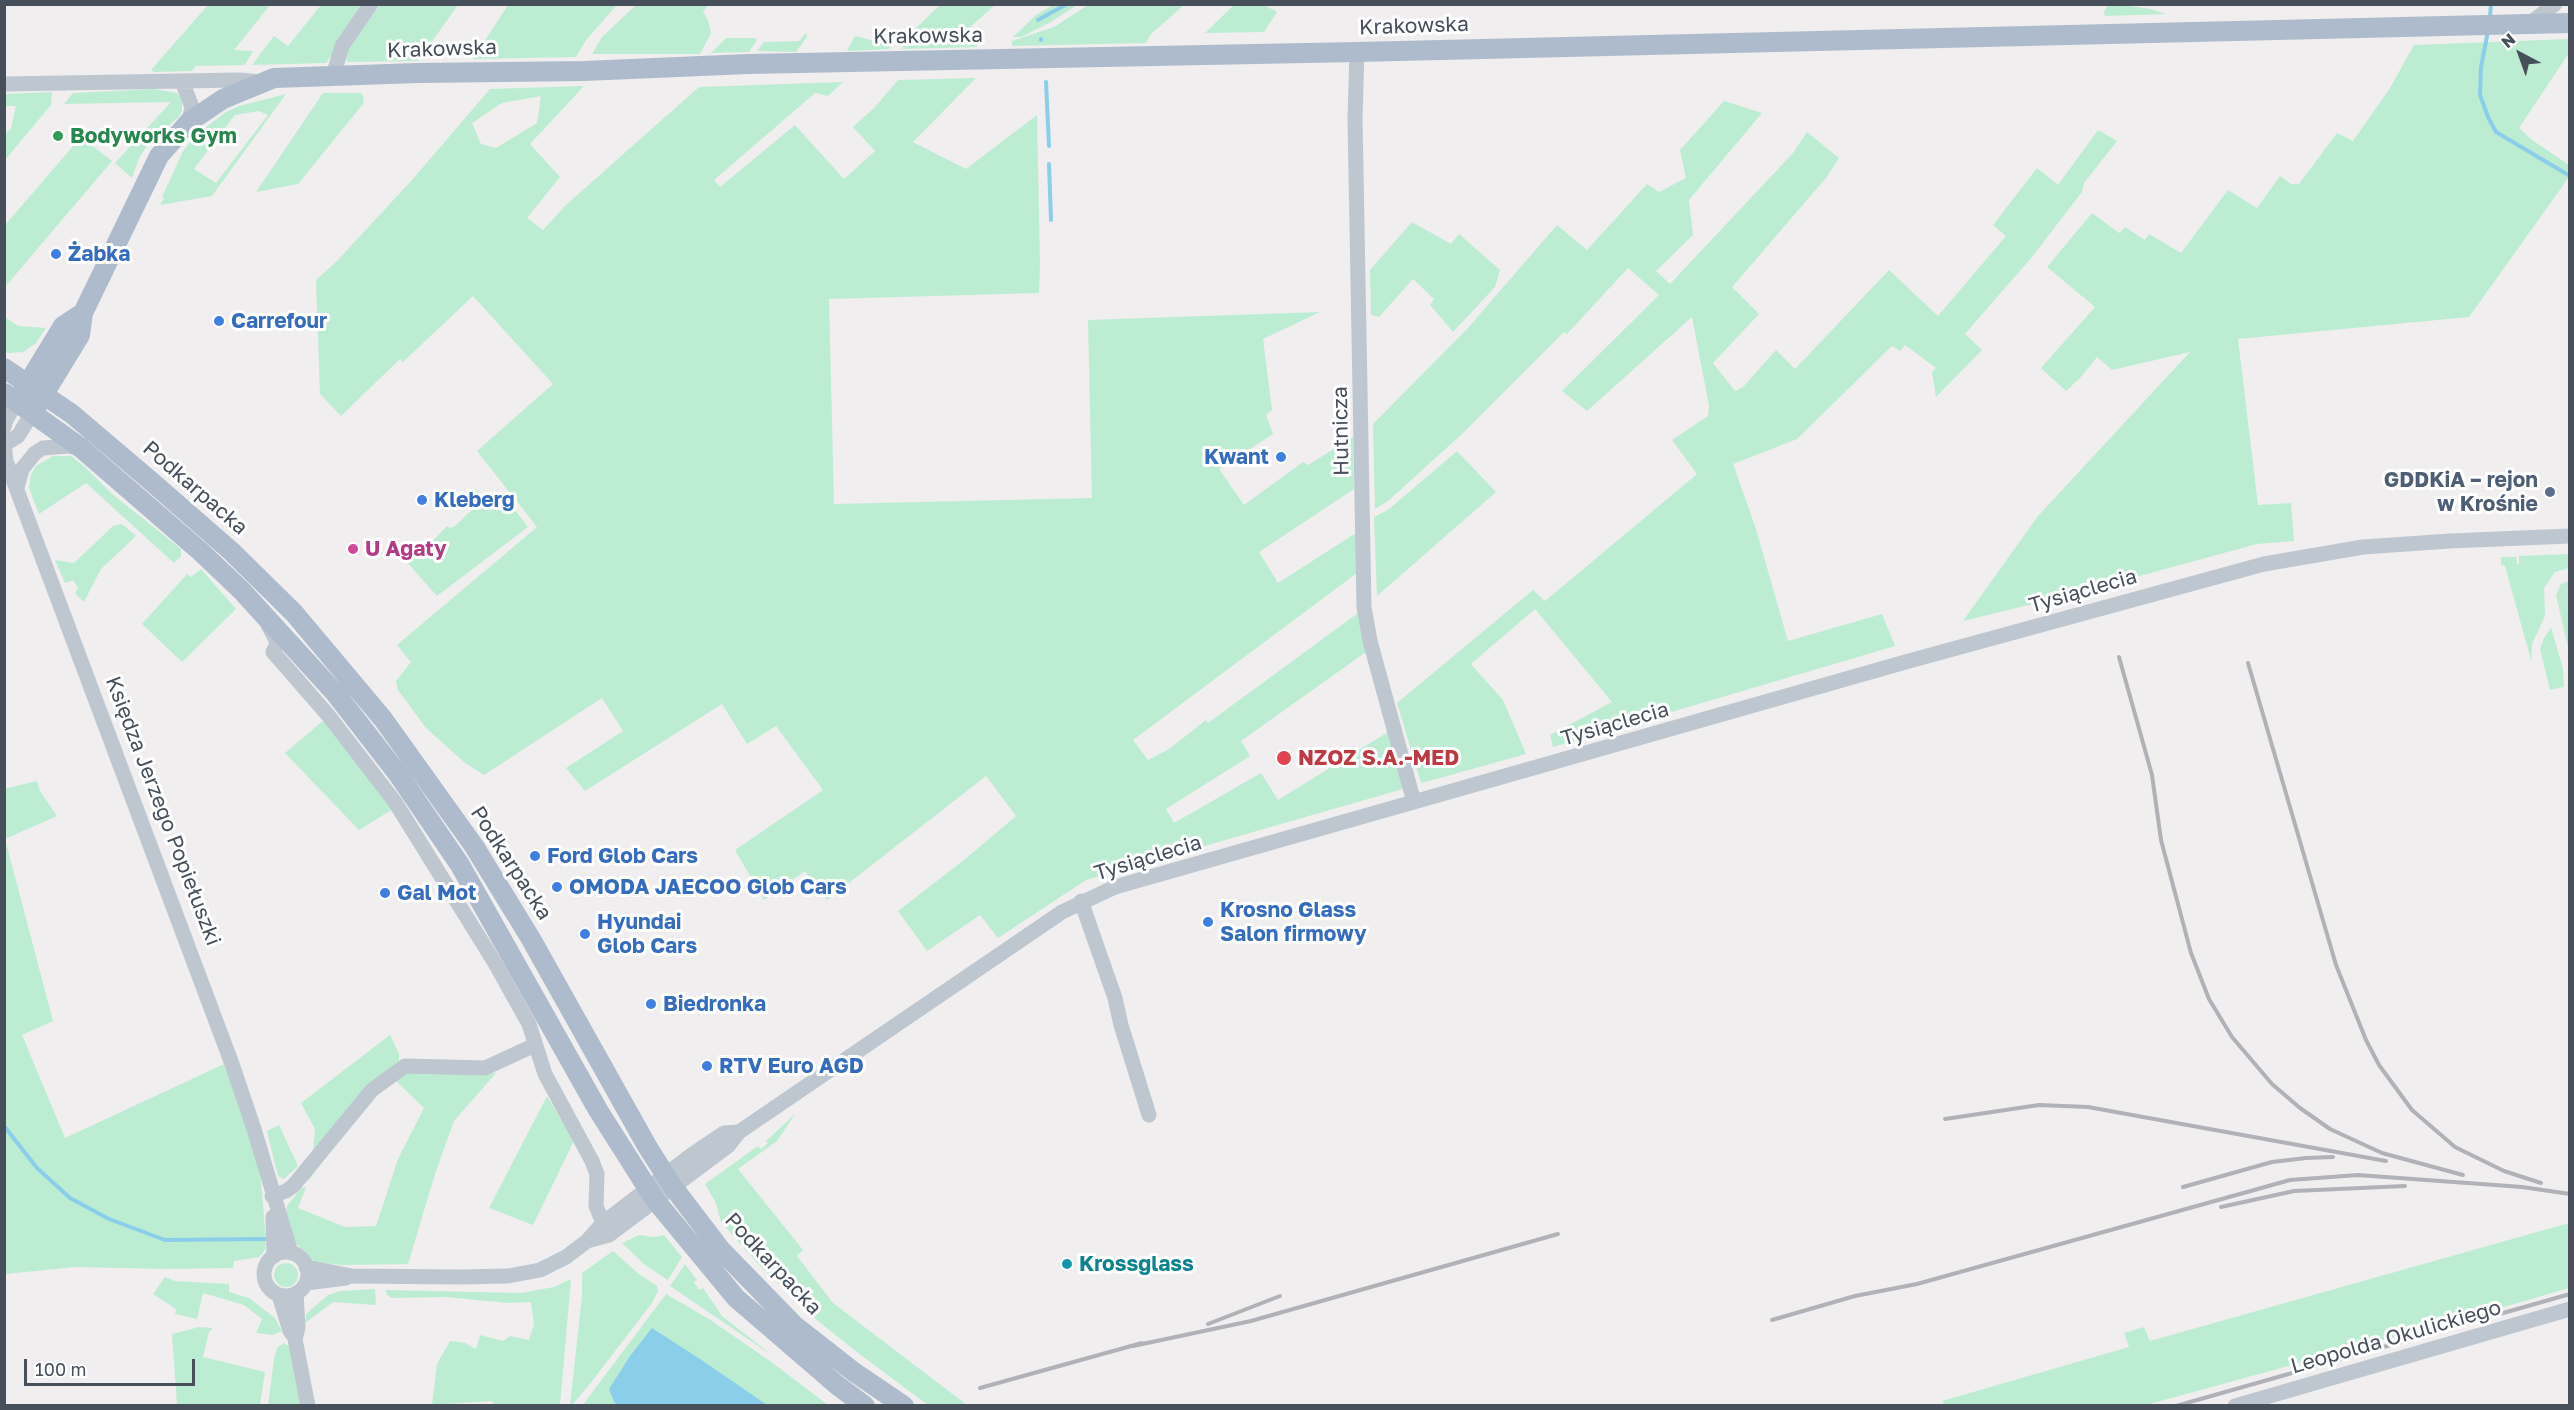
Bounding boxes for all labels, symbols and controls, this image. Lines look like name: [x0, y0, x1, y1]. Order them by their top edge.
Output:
street label: Krakowska: [1359, 11, 1469, 41]
street label: Krakowska: [873, 22, 983, 50]
north arrow: [2490, 24, 2550, 84]
text: N: [2497, 29, 2519, 52]
street label: Krakowska: [387, 34, 497, 64]
place label: Bodyworks Gym: [70, 123, 237, 149]
marker: Bodyworks Gym: [51, 129, 65, 143]
place label: Żabka: [68, 241, 130, 267]
marker: Żabka: [49, 247, 63, 261]
place label: Carrefour: [231, 308, 327, 334]
marker: Carrefour: [212, 314, 226, 328]
street label: Hutnicza: [1328, 386, 1354, 476]
street label: Podkarpacka: [137, 436, 253, 540]
place label: Kwant: [1204, 444, 1269, 470]
marker: Kwant: [1274, 450, 1288, 464]
place label: GDDKiA – rejon w Krośnie: [2384, 467, 2538, 517]
marker: GDDKiA – rejon w Krośnie: [2543, 485, 2557, 499]
place label: Kleberg: [434, 487, 515, 513]
marker: Kleberg: [415, 493, 429, 507]
place label: U Agaty: [365, 536, 447, 562]
marker: U Agaty: [346, 542, 360, 556]
street label: Tysiąclecia: [2026, 564, 2140, 618]
street label: Księdza Jerzego Popiełuszki: [100, 673, 226, 949]
street label: Tysiąclecia: [1558, 697, 1672, 751]
place label: NZOZ S.A.-MED: [1298, 745, 1459, 771]
marker: NZOZ S.A.-MED: [1275, 749, 1293, 767]
street label: Podkarpacka: [465, 801, 557, 925]
street label: Tysiąclecia: [1091, 830, 1205, 886]
place label: Ford Glob Cars: [547, 843, 698, 869]
marker: Ford Glob Cars: [528, 849, 542, 863]
place label: OMODA JAECOO Glob Cars: [569, 874, 847, 900]
place label: Gal Mot: [397, 880, 476, 906]
marker: OMODA JAECOO Glob Cars: [550, 880, 564, 894]
marker: Gal Mot: [378, 886, 392, 900]
place label: Krosno Glass Salon firmowy: [1220, 897, 1367, 947]
place label: Hyundai Glob Cars: [597, 909, 697, 959]
marker: Krosno Glass Salon firmowy: [1201, 915, 1215, 929]
marker: Hyundai Glob Cars: [578, 927, 592, 941]
place label: Biedronka: [663, 991, 766, 1017]
marker: Biedronka: [644, 997, 658, 1011]
place label: RTV Euro AGD: [719, 1053, 864, 1079]
marker: RTV Euro AGD: [700, 1059, 714, 1073]
street label: Podkarpacka: [719, 1208, 827, 1320]
place label: Krossglass: [1079, 1251, 1194, 1277]
marker: Krossglass: [1060, 1257, 1074, 1271]
street label: Leopolda Okulickiego: [2288, 1295, 2504, 1379]
scale bar: [27, 1347, 198, 1385]
text: 100 m: [35, 1358, 86, 1380]

